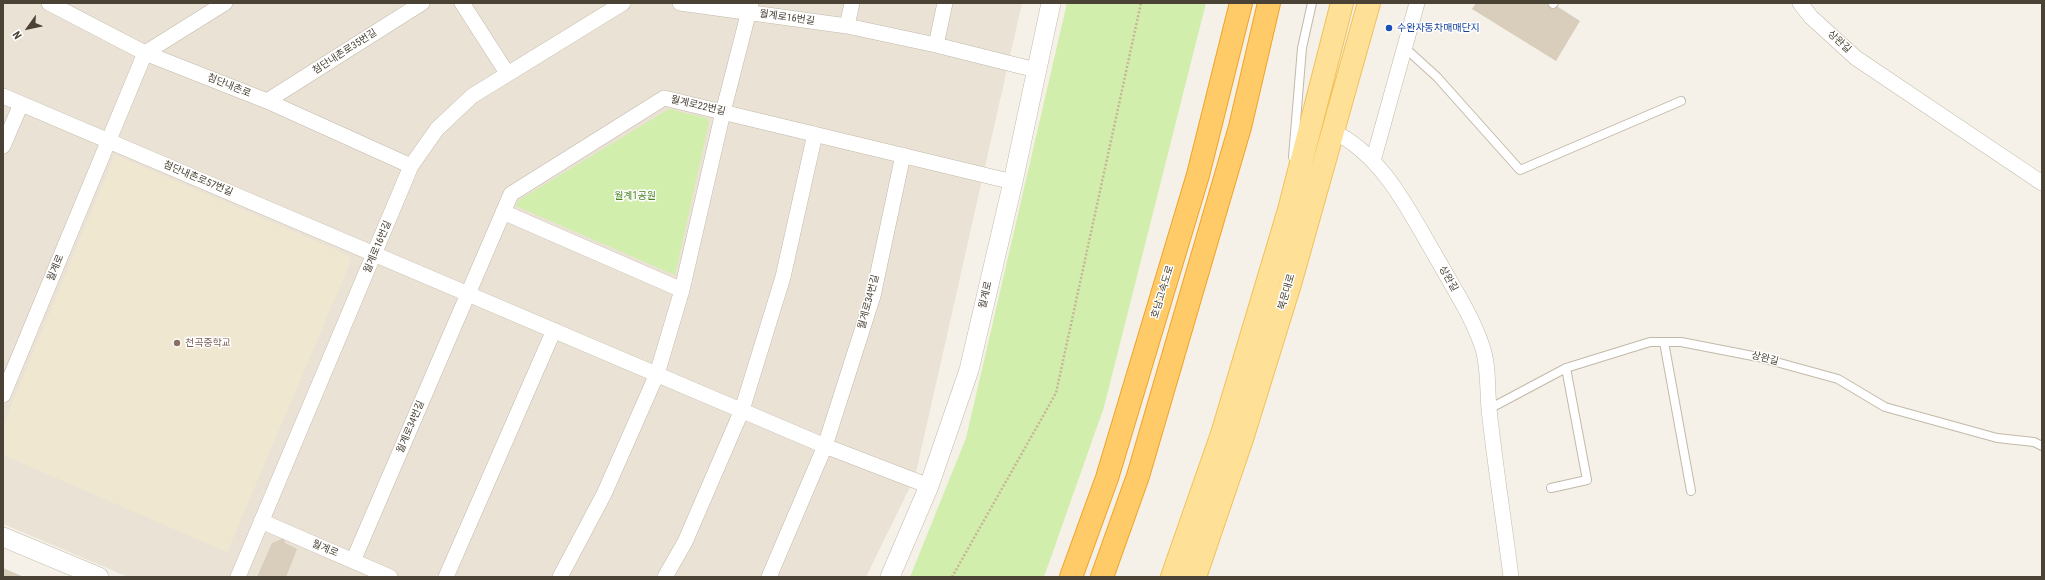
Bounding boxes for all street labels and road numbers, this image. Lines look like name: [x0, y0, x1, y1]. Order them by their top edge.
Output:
street label: 월계로16번길: [759, 8, 815, 28]
street label: 첨단내촌로35번길: [311, 27, 379, 77]
street label: 상완길: [1825, 28, 1853, 56]
street label: 첨단내촌로: [205, 72, 253, 100]
street label: 월계로22번길: [669, 94, 727, 118]
street label: 첨단내촌로57번길: [161, 159, 235, 199]
street label: 월계로16번길: [362, 219, 394, 275]
street label: 월계로: [45, 253, 67, 283]
street label: 호남고속도로: [1149, 264, 1177, 320]
street label: 상완길: [1436, 264, 1460, 294]
street label: 월계로34번길: [856, 273, 882, 331]
street label: 북문대로: [1276, 273, 1298, 311]
street label: 월계로: [977, 280, 995, 310]
street label: 상완길: [1750, 350, 1780, 368]
street label: 월계로34번길: [395, 399, 427, 455]
street label: 월계로: [310, 538, 340, 560]

